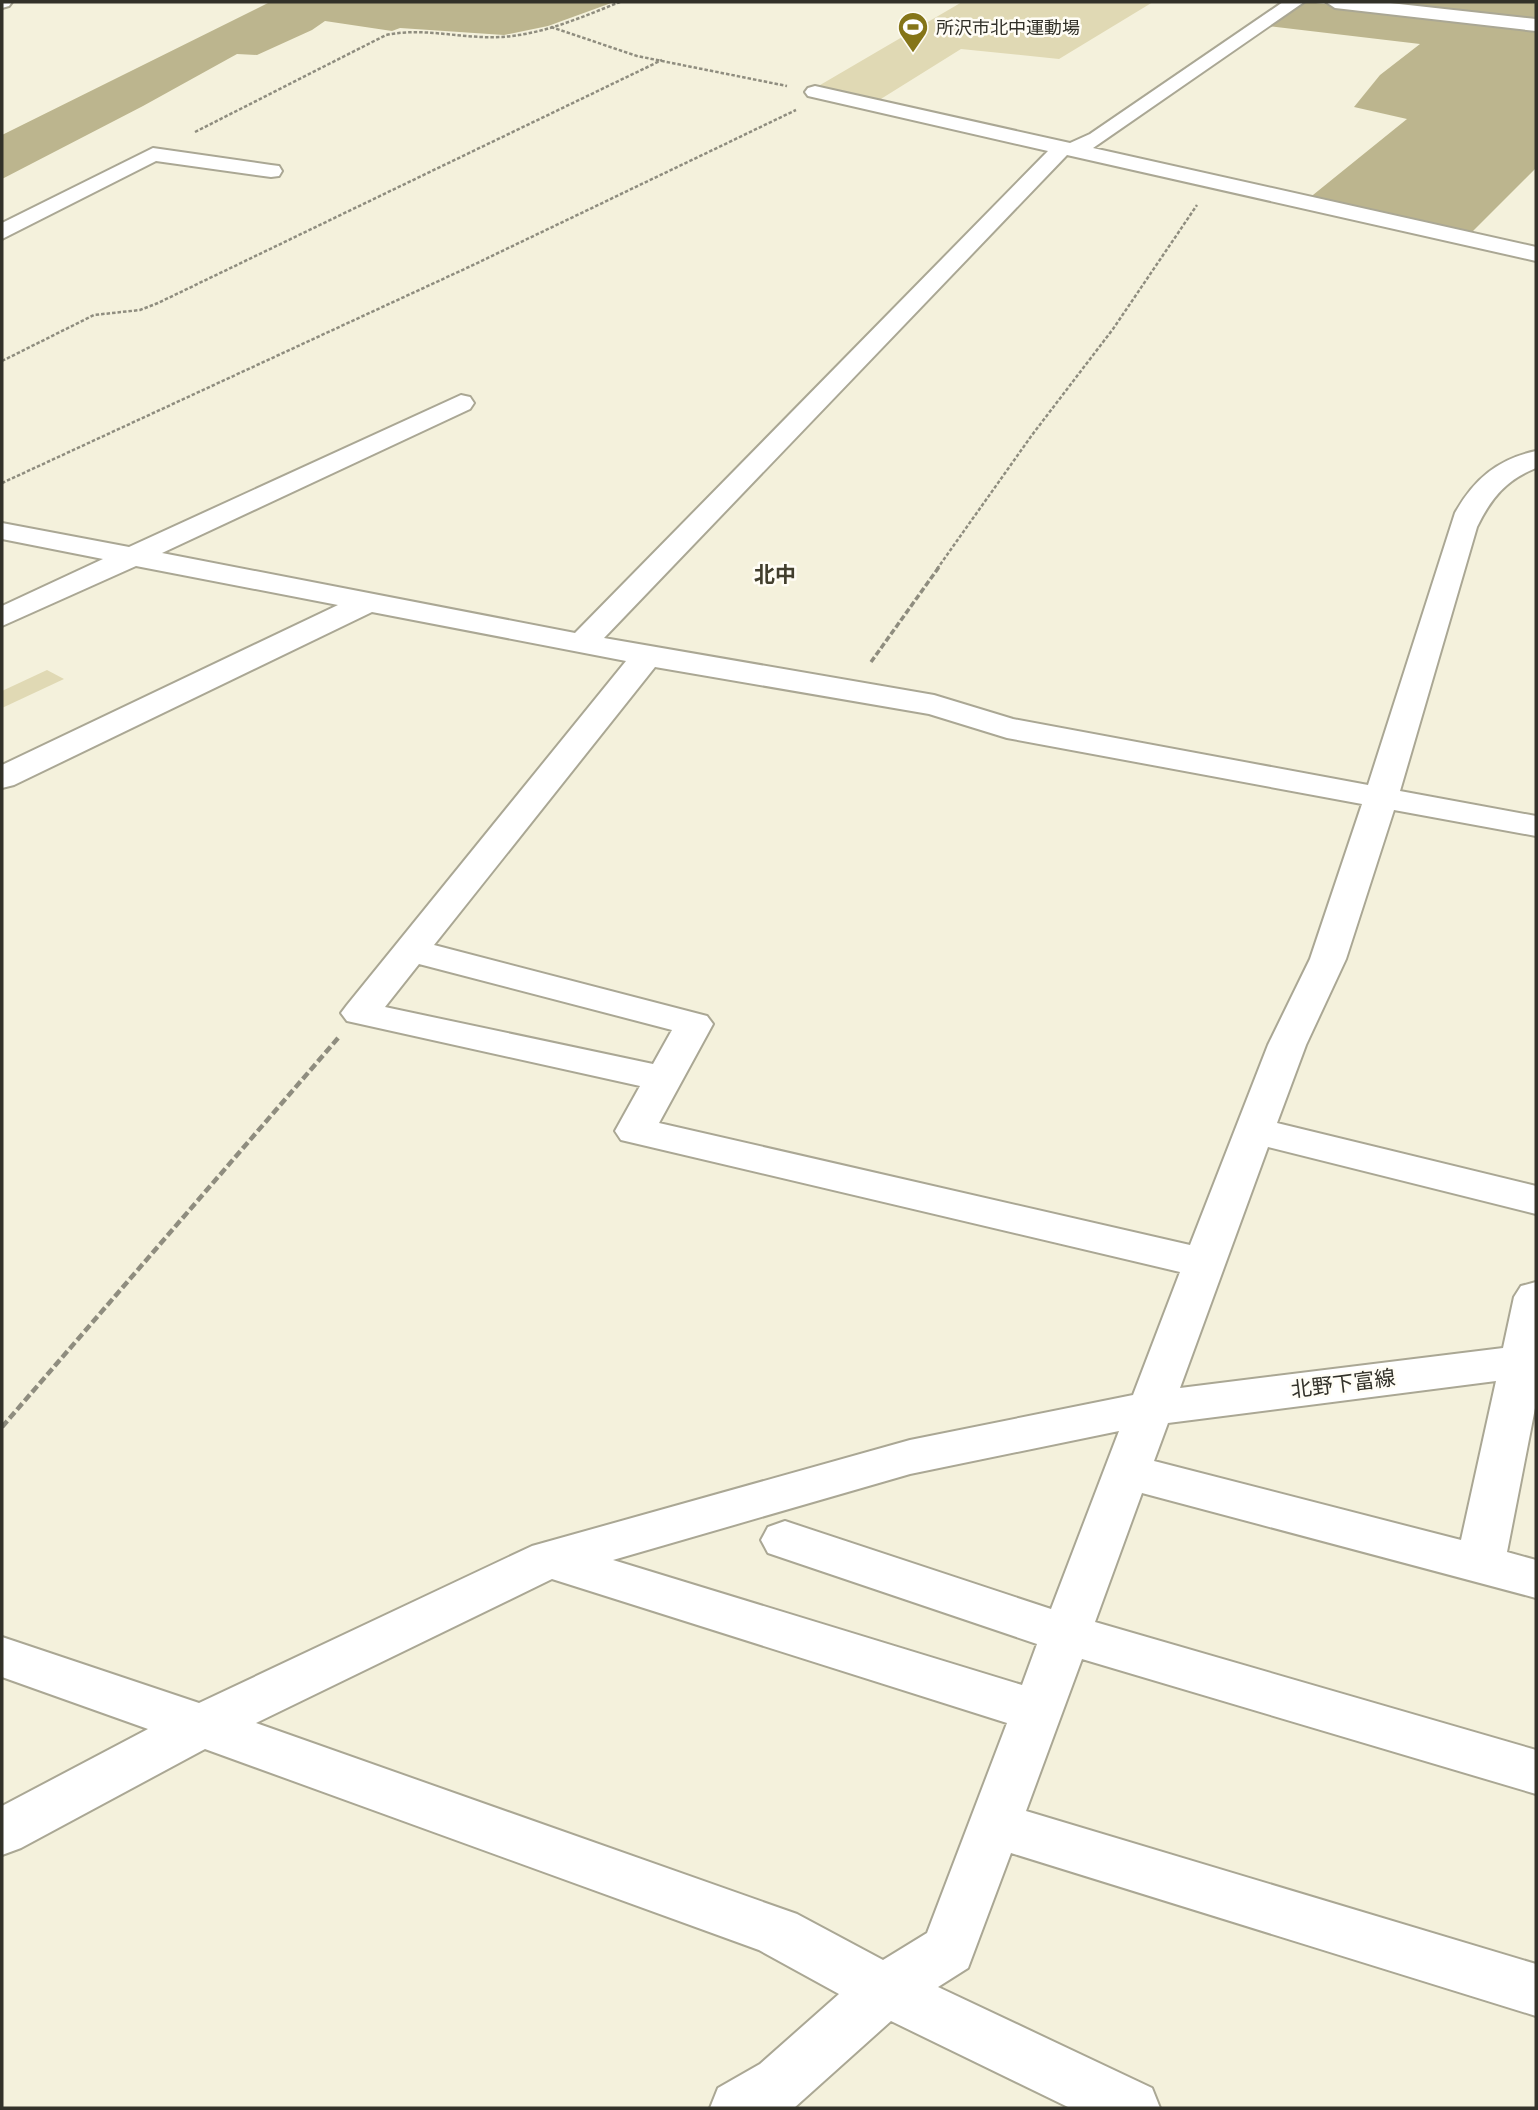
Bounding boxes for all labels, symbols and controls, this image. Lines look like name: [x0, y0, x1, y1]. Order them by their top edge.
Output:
sports icon: 所沢市北中運動場: [896, 10, 930, 54]
place label: 所沢市北中運動場: [936, 15, 1080, 39]
district label: 北中: [754, 560, 796, 588]
street label: 北野下富線: [1289, 1363, 1397, 1403]

